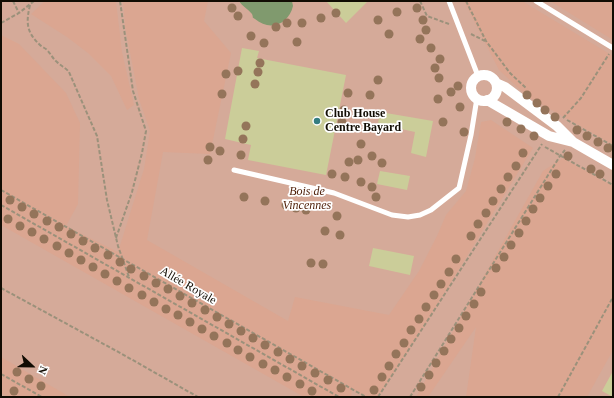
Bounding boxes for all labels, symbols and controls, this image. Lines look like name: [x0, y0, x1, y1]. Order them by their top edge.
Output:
place label: Club House Centre Bayard: [325, 107, 401, 135]
marker: Club House Centre Bayard: [312, 116, 322, 126]
park label: Bois de Vincennes: [283, 185, 331, 213]
street label: Allée Royale: [157, 264, 219, 308]
north arrow: [12, 346, 52, 386]
text: N: [36, 365, 50, 376]

